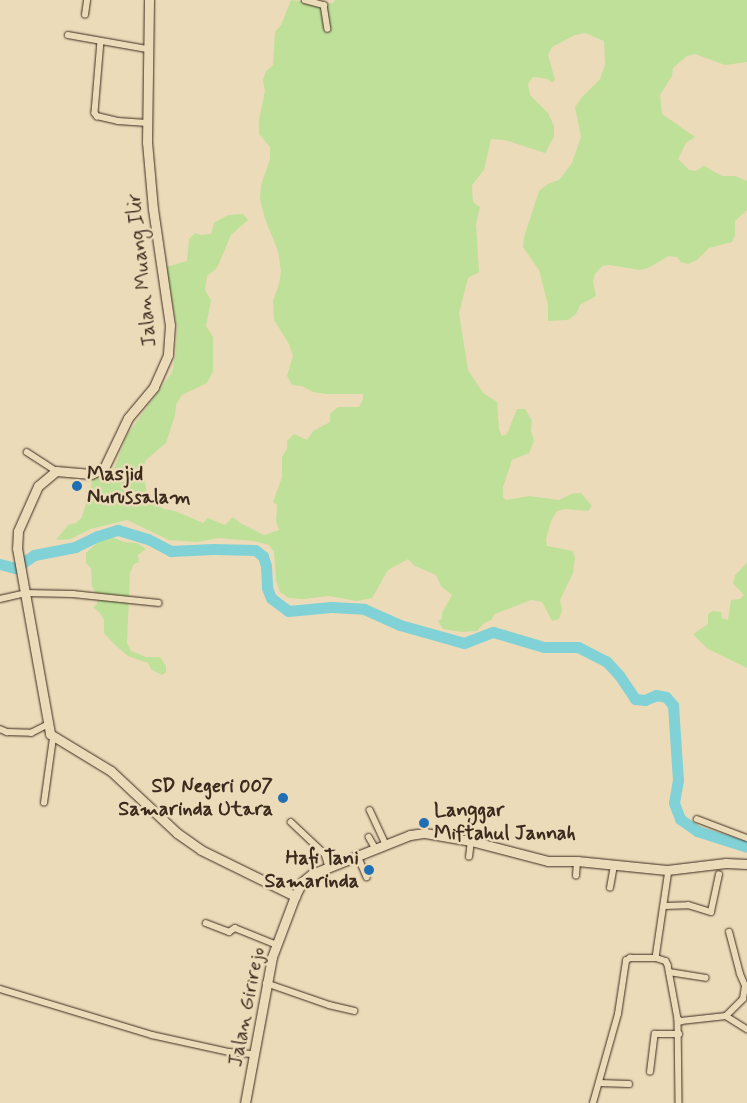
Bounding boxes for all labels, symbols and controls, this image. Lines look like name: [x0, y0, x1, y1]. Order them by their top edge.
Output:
street label: Jalan Muang Ilir: [122, 194, 162, 346]
place label: Masjid Nurussalam: [87, 462, 191, 509]
marker: Masjid Nurussalam: [71, 480, 83, 492]
place label: SD Negeri 007 Samarinda Utara: [119, 774, 273, 821]
marker: SD Negeri 007 Samarinda Utara: [277, 792, 289, 804]
place label: Langgar Miftahul Jannah: [434, 799, 582, 846]
marker: Langgar Miftahul Jannah: [418, 817, 430, 829]
place label: Hafi Tani Samarinda: [264, 846, 359, 893]
marker: Hafi Tani Samarinda: [363, 864, 375, 876]
street label: Jalan Girirejo: [224, 945, 270, 1069]

